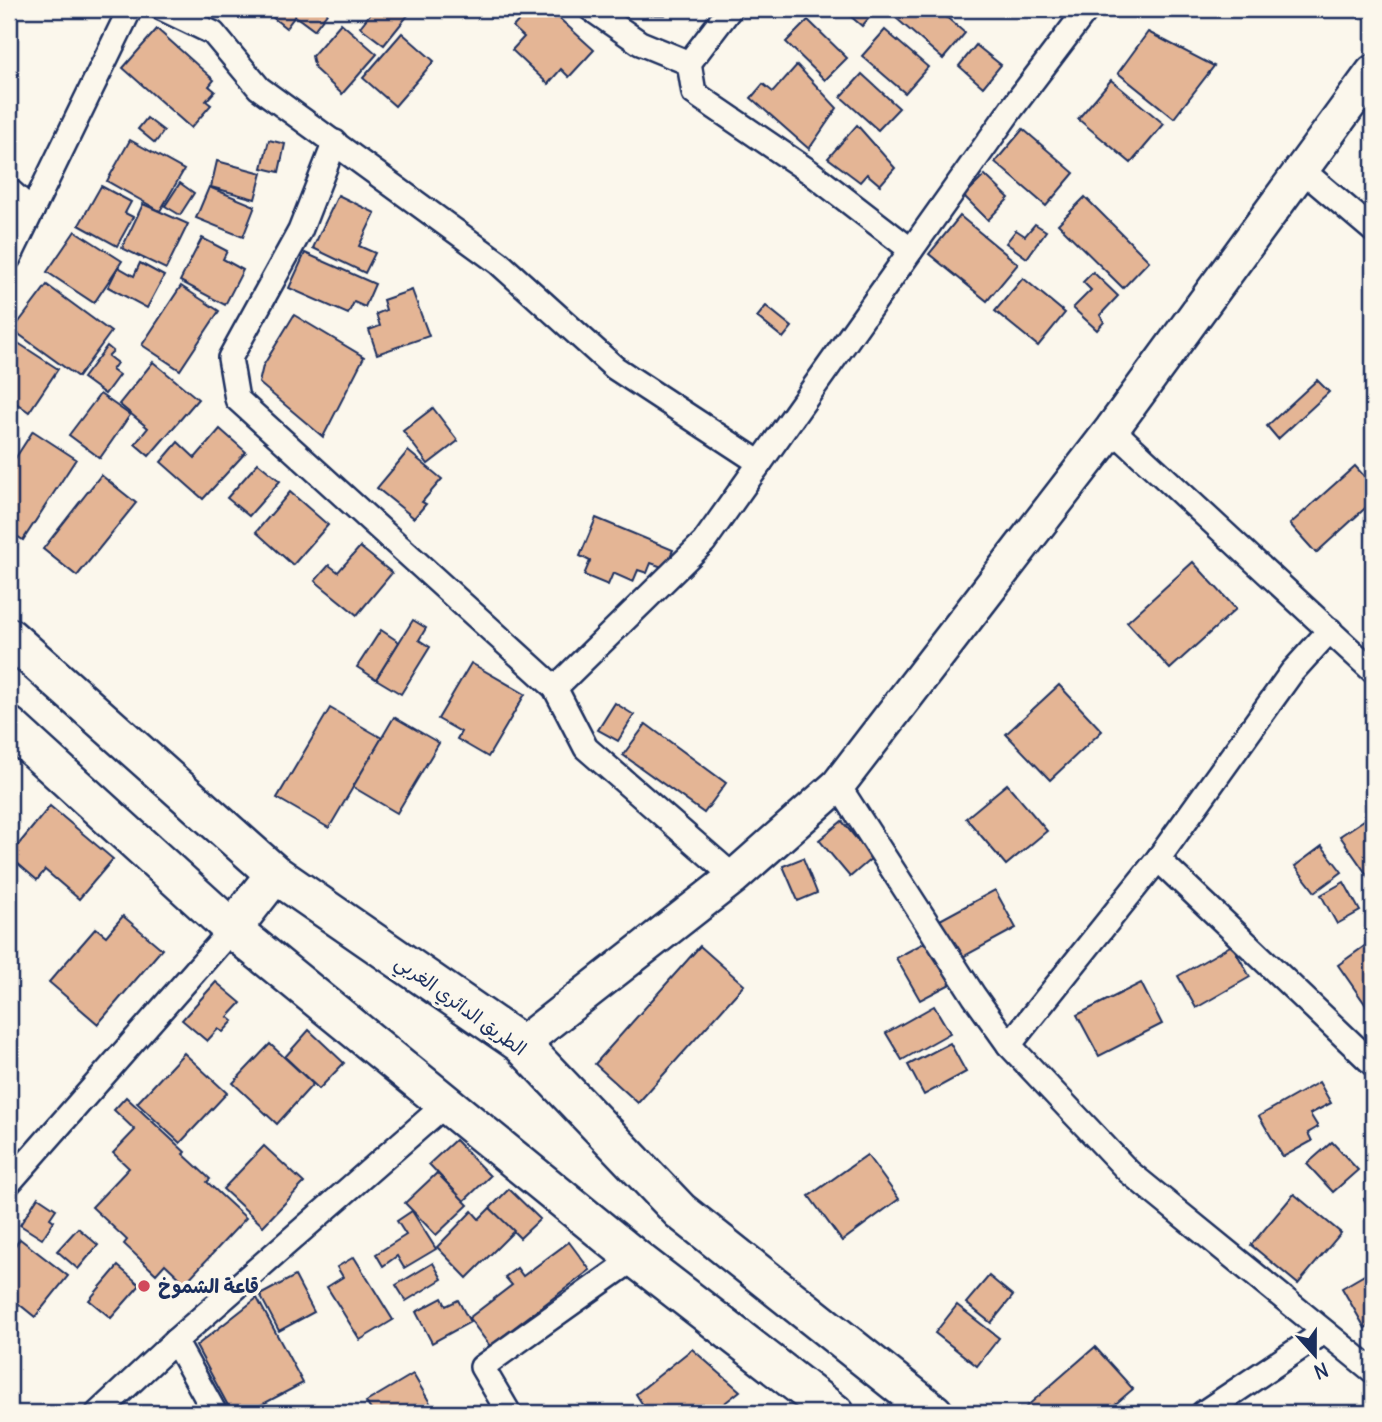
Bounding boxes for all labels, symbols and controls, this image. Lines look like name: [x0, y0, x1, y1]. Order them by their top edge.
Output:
street label: الطريق الدائري الغربي: [388, 949, 531, 1065]
place label: قاعة الشموخ: [158, 1274, 259, 1299]
marker: قاعة الشموخ: [136, 1278, 152, 1294]
north arrow: [1280, 1320, 1350, 1390]
text: N: [1311, 1357, 1332, 1384]

